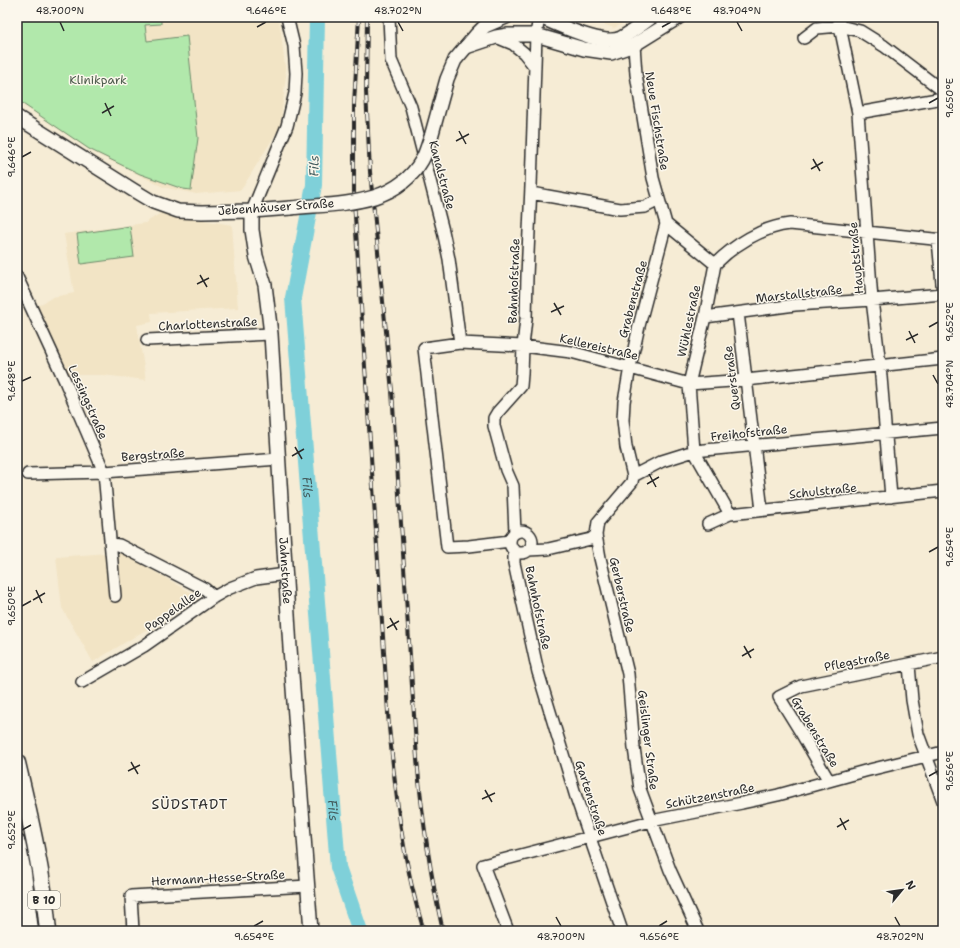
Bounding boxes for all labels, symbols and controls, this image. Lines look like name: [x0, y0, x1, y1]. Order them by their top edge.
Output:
text: 48.700°N: [36, 4, 84, 17]
text: 9.646°E: [245, 4, 287, 17]
text: 48.702°N: [374, 4, 422, 17]
text: 9.648°E: [651, 4, 691, 17]
text: 48.704°N: [713, 4, 761, 17]
street label: Neue Fischstraße: [641, 70, 673, 172]
park label: Klinikpark: [69, 72, 127, 88]
text: 9.650°E: [943, 78, 956, 118]
text: 9.646°E: [5, 136, 18, 178]
street label: Kanalstraße: [425, 139, 459, 212]
water label: Fils: [305, 155, 323, 177]
street label: Jebenhäuser Straße: [217, 195, 335, 219]
street label: Hauptstraße: [845, 221, 867, 295]
street label: Bahnhofstraße: [505, 238, 523, 324]
street label: Grabenstraße: [615, 258, 651, 340]
street label: Marstallstraße: [755, 281, 843, 307]
street label: Wühlestraße: [674, 283, 705, 359]
text: 9.652°E: [943, 302, 956, 342]
street label: Charlottenstraße: [158, 313, 258, 335]
street label: Kellereistraße: [558, 330, 640, 364]
street label: Querstraße: [720, 345, 744, 411]
text: 48.704°N: [943, 360, 956, 408]
text: 9.648°E: [5, 361, 18, 401]
street label: Lessingstraße: [64, 362, 112, 442]
street label: Freihofstraße: [710, 421, 788, 445]
street label: Bergstraße: [121, 445, 186, 465]
water label: Fils: [299, 476, 317, 499]
street label: Schulstraße: [788, 479, 858, 503]
text: 9.654°E: [943, 527, 956, 567]
street label: Jahnstraße: [275, 537, 295, 605]
street label: Gerberstraße: [605, 555, 639, 635]
street label: Bahnhofstraße: [521, 565, 555, 652]
street label: Pappelallee: [142, 585, 205, 635]
text: 9.650°E: [5, 586, 18, 626]
street label: Pflegstraße: [823, 647, 891, 675]
street label: Geislinger Straße: [634, 689, 662, 791]
street label: Grabenstraße: [787, 694, 843, 771]
text: 9.656°E: [943, 751, 956, 791]
street label: Gartenstraße: [571, 758, 611, 838]
street label: Schützenstraße: [664, 779, 756, 812]
district label: SÜDSTADT: [151, 795, 229, 813]
water label: Fils: [324, 799, 343, 822]
text: 9.652°E: [5, 810, 18, 850]
street label: Hermann-Hesse-Straße: [151, 866, 286, 890]
north arrow: [882, 870, 922, 910]
text: N: [902, 878, 919, 893]
road number: B 10: [28, 891, 60, 909]
text: 9.654°E: [234, 930, 274, 943]
text: 48.700°N: [537, 930, 585, 943]
text: 9.656°E: [639, 930, 679, 943]
text: 48.702°N: [876, 930, 924, 943]

